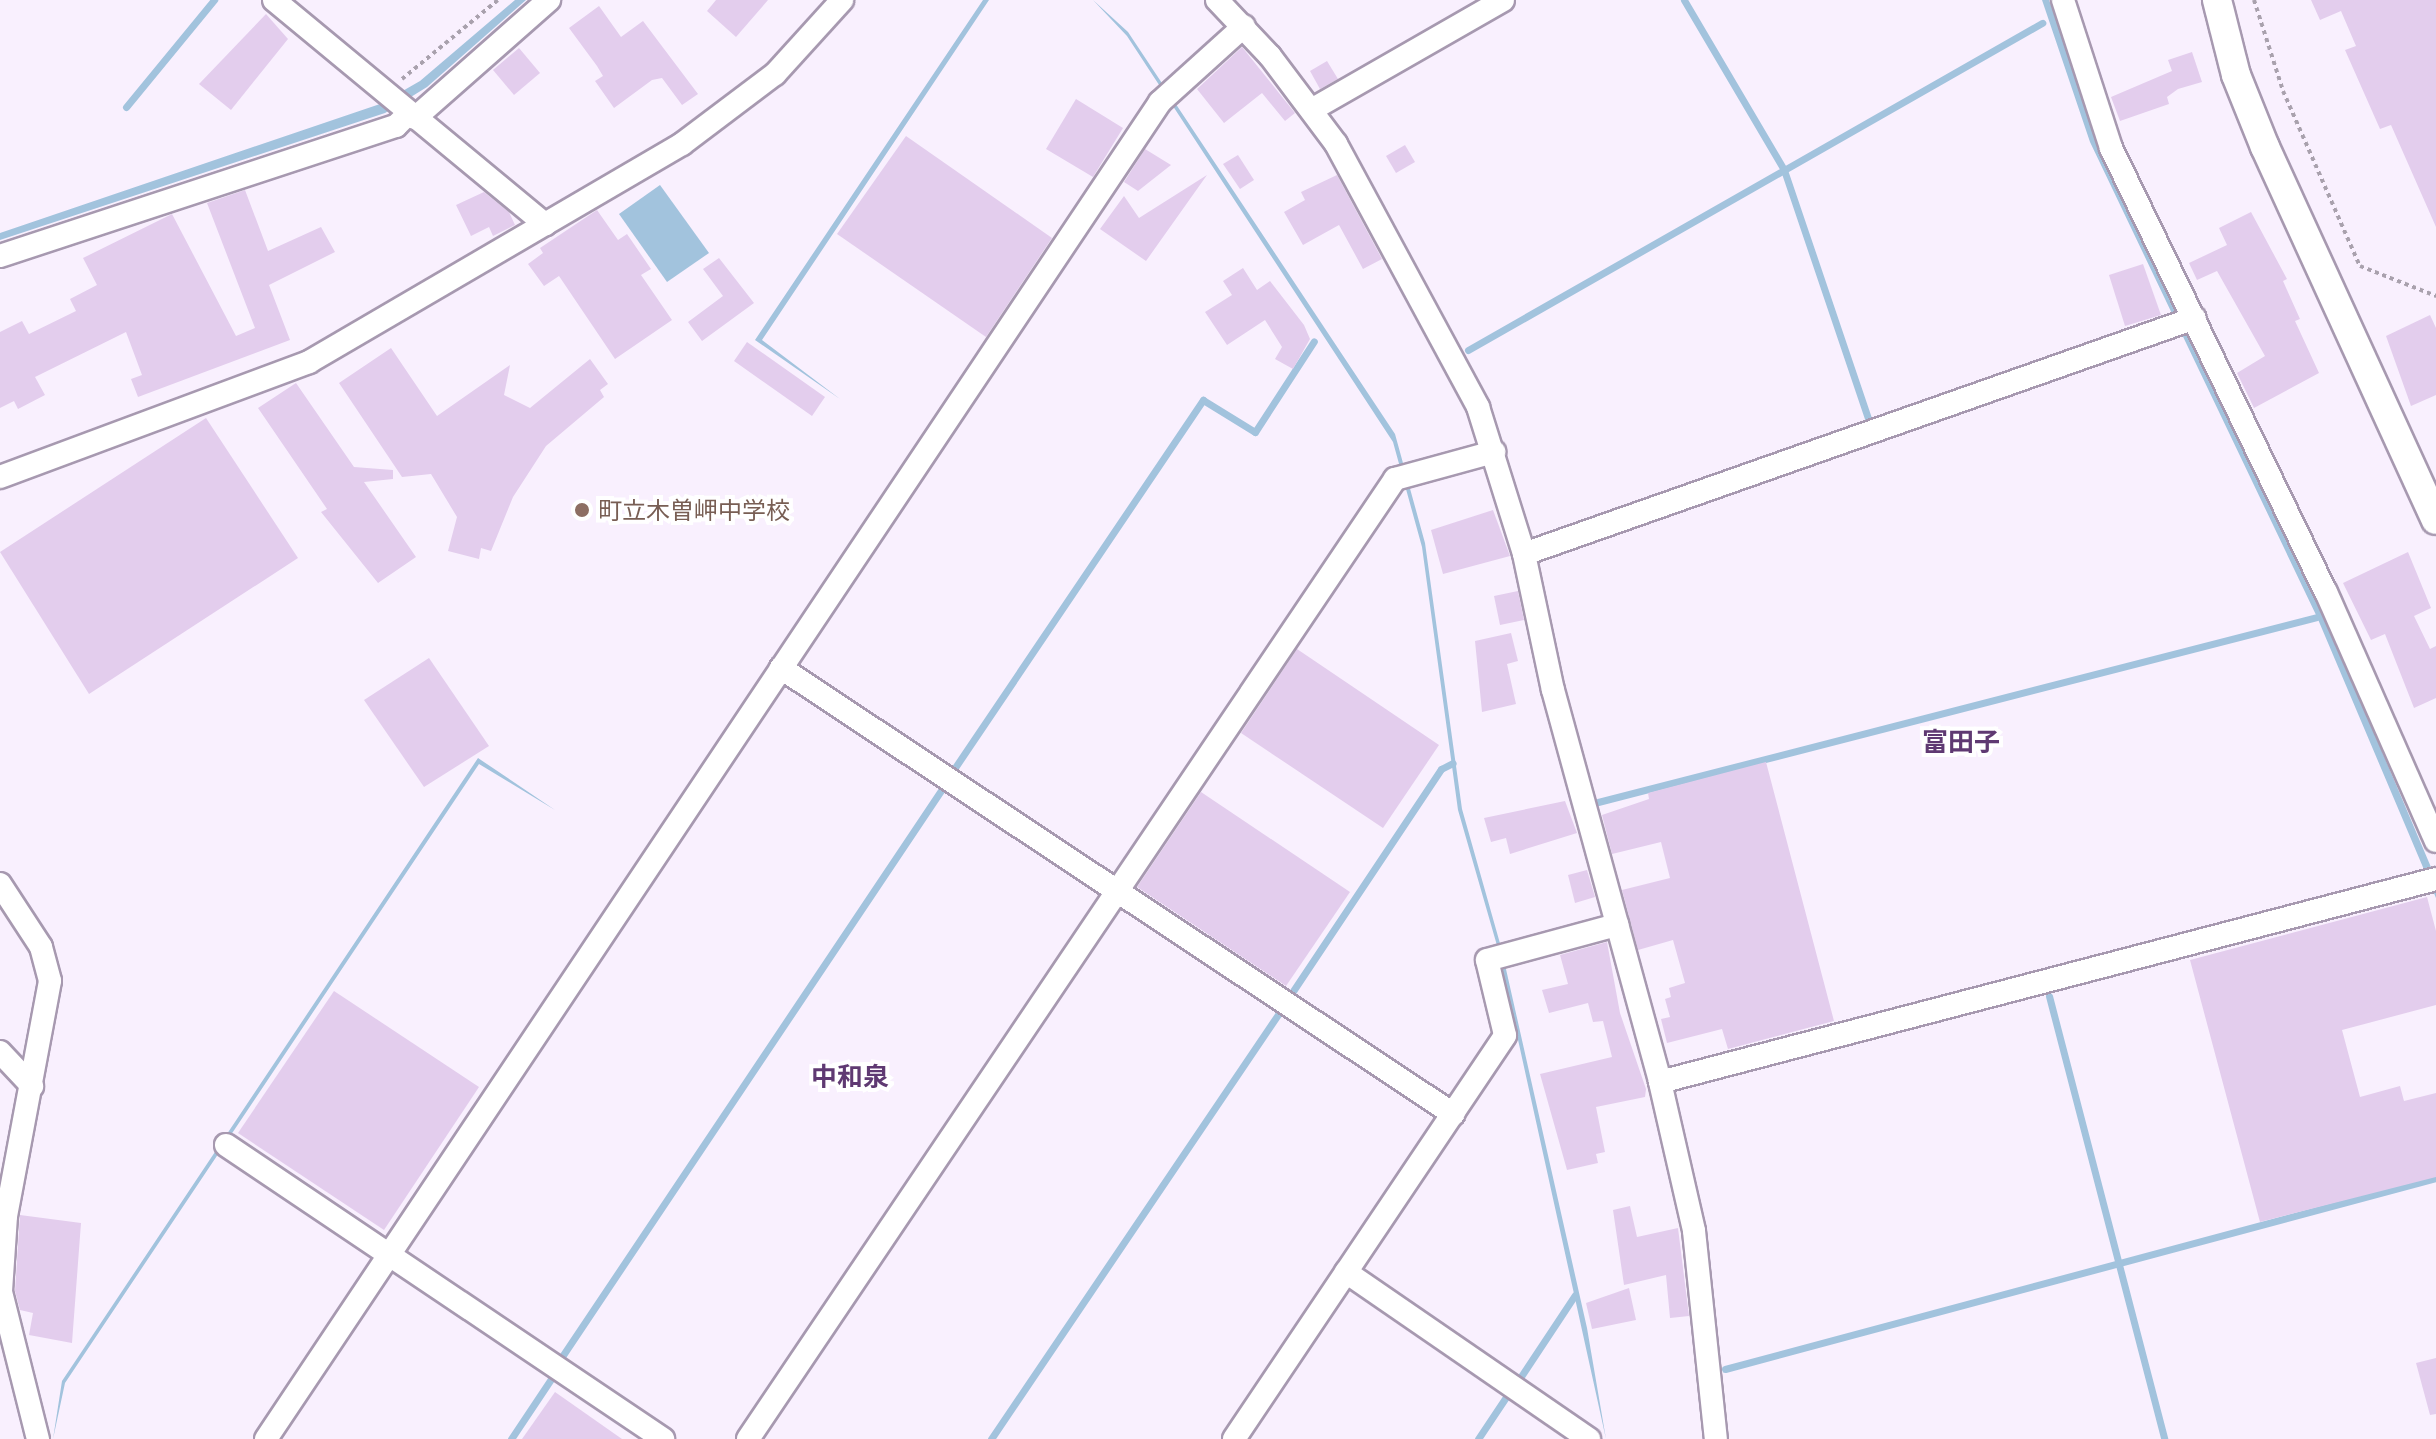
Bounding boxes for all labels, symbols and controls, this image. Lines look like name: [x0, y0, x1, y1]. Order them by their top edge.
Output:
place label: 町立木曽岬中学校: [598, 496, 790, 524]
marker: 町立木曽岬中学校: [573, 501, 591, 519]
district label: 富田子: [1922, 726, 2000, 758]
district label: 中和泉: [811, 1061, 889, 1093]

